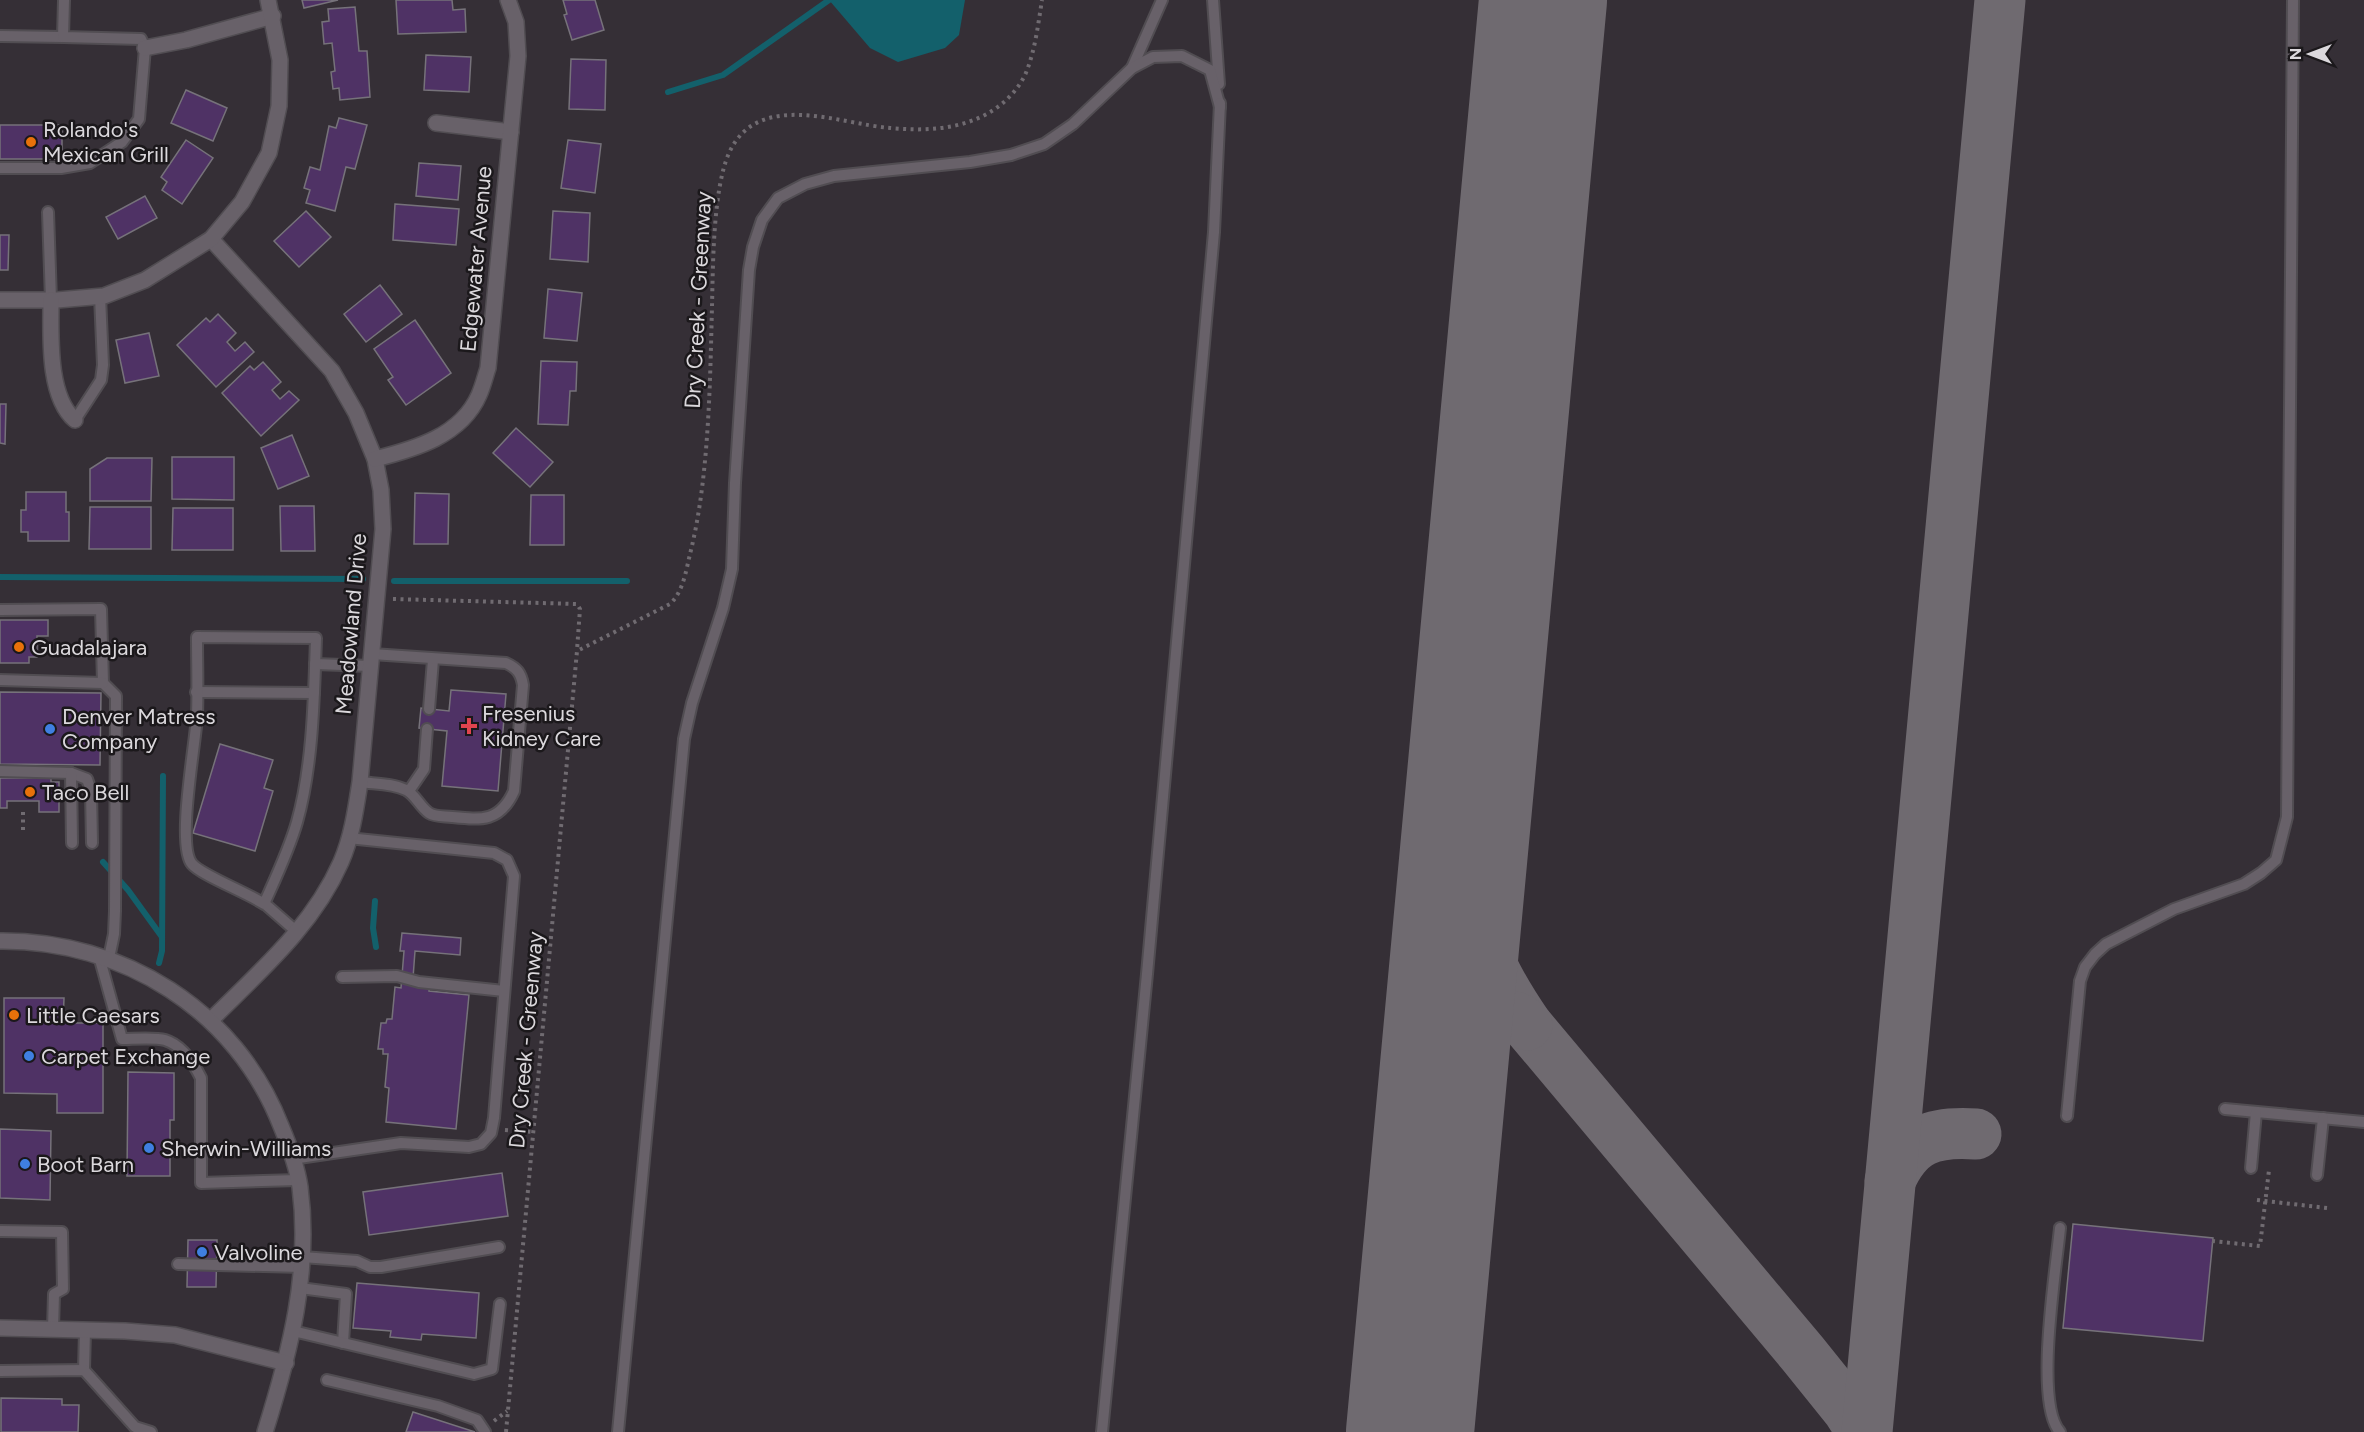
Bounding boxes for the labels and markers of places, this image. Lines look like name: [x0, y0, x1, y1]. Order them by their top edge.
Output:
place label: Rolando's Mexican Grill: [43, 116, 169, 168]
marker: Rolando's Mexican Grill: [24, 135, 38, 149]
place label: Guadalajara: [31, 634, 147, 661]
marker: Guadalajara: [12, 640, 26, 654]
place label: Fresenius Kidney Care: [482, 700, 601, 752]
place label: Denver Matress Company: [62, 703, 215, 755]
marker: Fresenius Kidney Care: [460, 717, 478, 735]
marker: Denver Matress Company: [43, 722, 57, 736]
place label: Taco Bell: [42, 779, 129, 806]
marker: Taco Bell: [23, 785, 37, 799]
place label: Little Caesars: [26, 1002, 160, 1029]
marker: Little Caesars: [7, 1008, 21, 1022]
place label: Carpet Exchange: [41, 1043, 210, 1070]
marker: Carpet Exchange: [22, 1049, 36, 1063]
place label: Sherwin-Williams: [161, 1135, 331, 1162]
marker: Sherwin-Williams: [142, 1141, 156, 1155]
place label: Boot Barn: [37, 1151, 134, 1178]
marker: Boot Barn: [18, 1157, 32, 1171]
place label: Valvoline: [214, 1239, 303, 1266]
marker: Valvoline: [195, 1245, 209, 1259]

